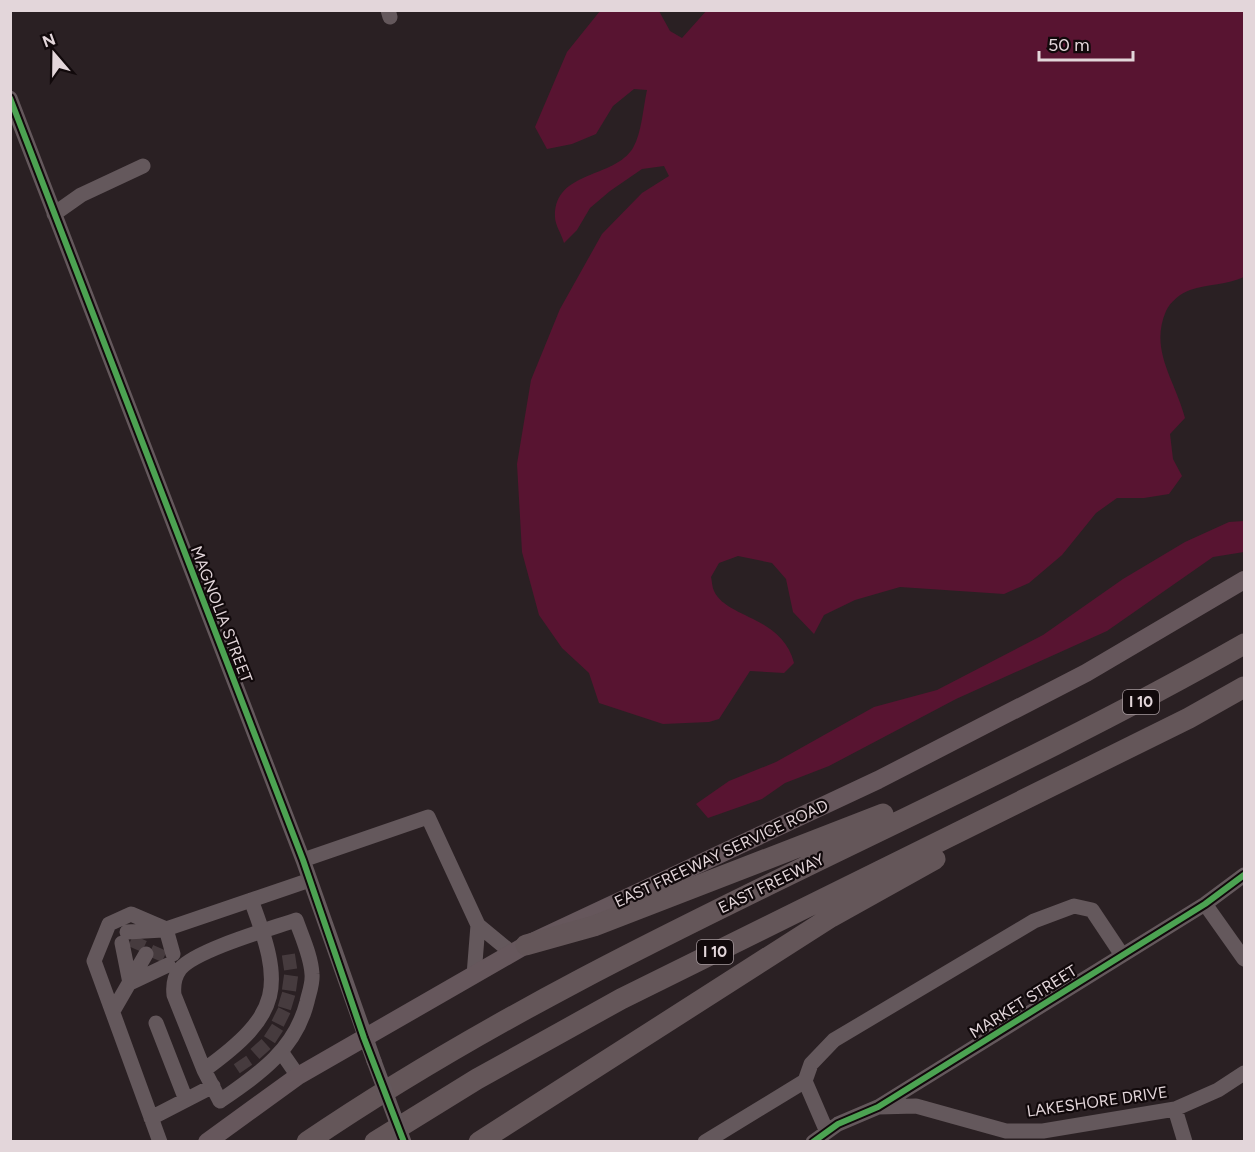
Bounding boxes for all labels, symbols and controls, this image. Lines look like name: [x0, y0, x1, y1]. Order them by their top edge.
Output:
north arrow: [24, 24, 84, 84]
scale bar: [1039, 24, 1134, 62]
text: N: [40, 29, 58, 51]
text: 50 m: [1048, 34, 1090, 56]
street label: MAGNOLIA STREET: [187, 543, 256, 685]
road number: I 10: [1123, 690, 1159, 714]
street label: EAST FREEWAY SERVICE ROAD: [611, 795, 831, 911]
street label: EAST FREEWAY: [715, 849, 827, 917]
road number: I 10: [697, 940, 733, 964]
street label: MARKET STREET: [966, 961, 1081, 1042]
street label: LAKESHORE DRIVE: [1025, 1082, 1169, 1121]

